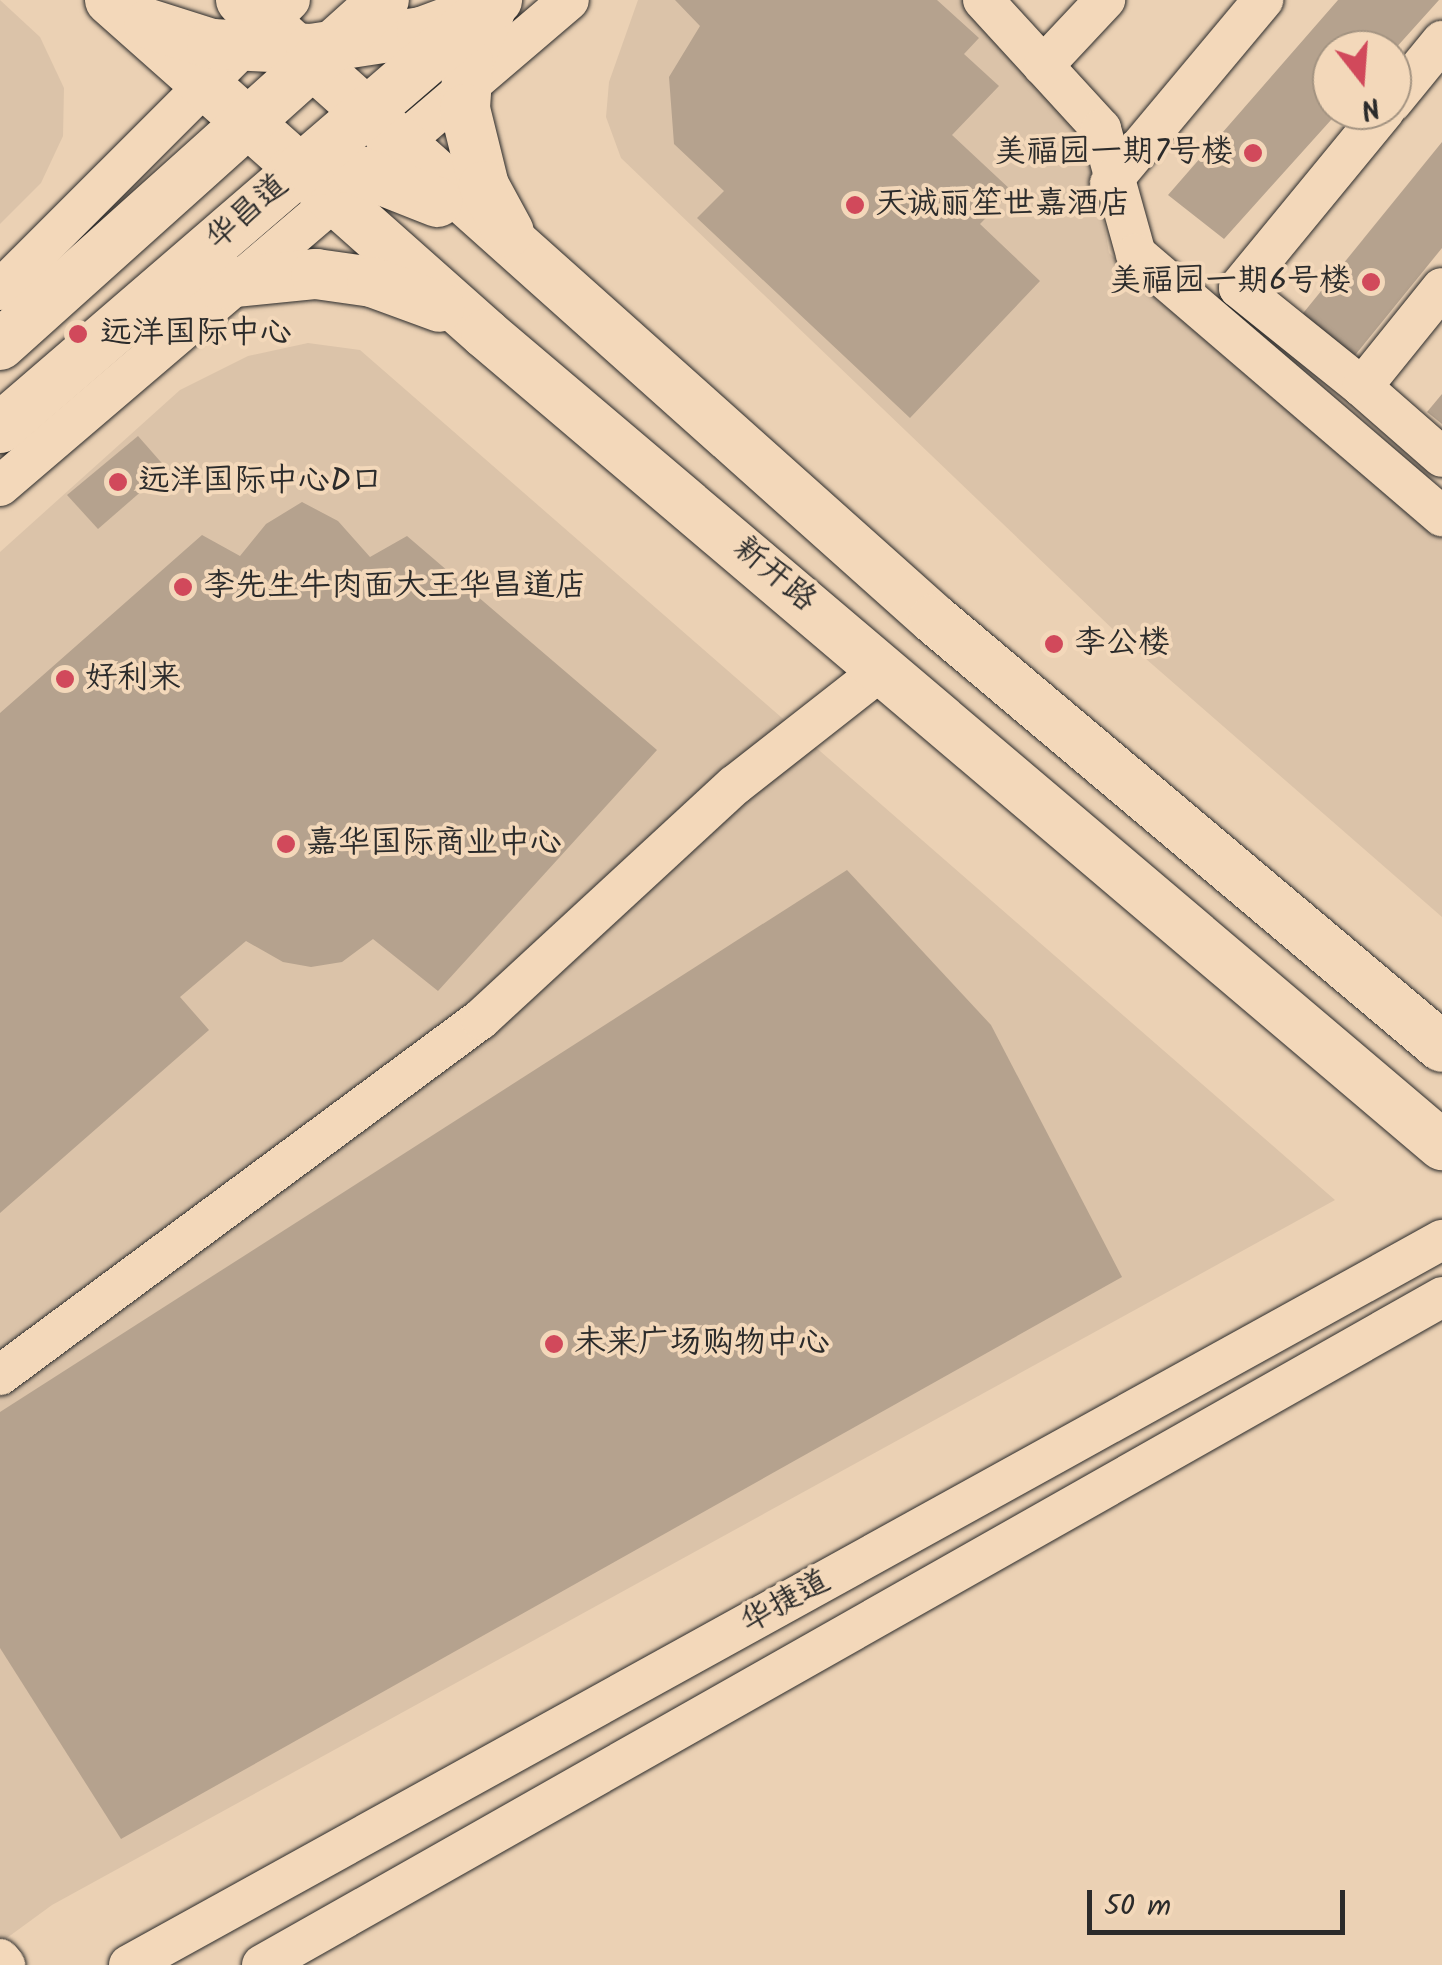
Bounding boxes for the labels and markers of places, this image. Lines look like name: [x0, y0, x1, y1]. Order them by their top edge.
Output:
place label: 美福园一期7号楼: [994, 134, 1233, 172]
marker: 美福园一期7号楼: [1242, 142, 1264, 164]
place label: 天诚丽笙世嘉酒店: [875, 186, 1131, 224]
marker: 天诚丽笙世嘉酒店: [844, 194, 866, 216]
place label: 美福园一期6号楼: [1109, 263, 1351, 301]
marker: 美福园一期6号楼: [1360, 271, 1382, 293]
place label: 远洋国际中心: [100, 315, 292, 353]
marker: 远洋国际中心: [65, 321, 91, 347]
place label: 远洋国际中心D口: [138, 463, 383, 501]
marker: 远洋国际中心D口: [107, 471, 129, 493]
place label: 李先生牛肉面大王华昌道店: [203, 568, 587, 606]
marker: 李先生牛肉面大王华昌道店: [172, 576, 194, 598]
place label: 李公楼: [1074, 625, 1170, 663]
marker: 李公楼: [1043, 633, 1065, 655]
place label: 好利来: [85, 660, 181, 698]
marker: 好利来: [54, 668, 76, 690]
place label: 嘉华国际商业中心: [306, 825, 562, 863]
marker: 嘉华国际商业中心: [275, 833, 297, 855]
place label: 未来广场购物中心: [574, 1325, 830, 1363]
marker: 未来广场购物中心: [543, 1333, 565, 1355]

